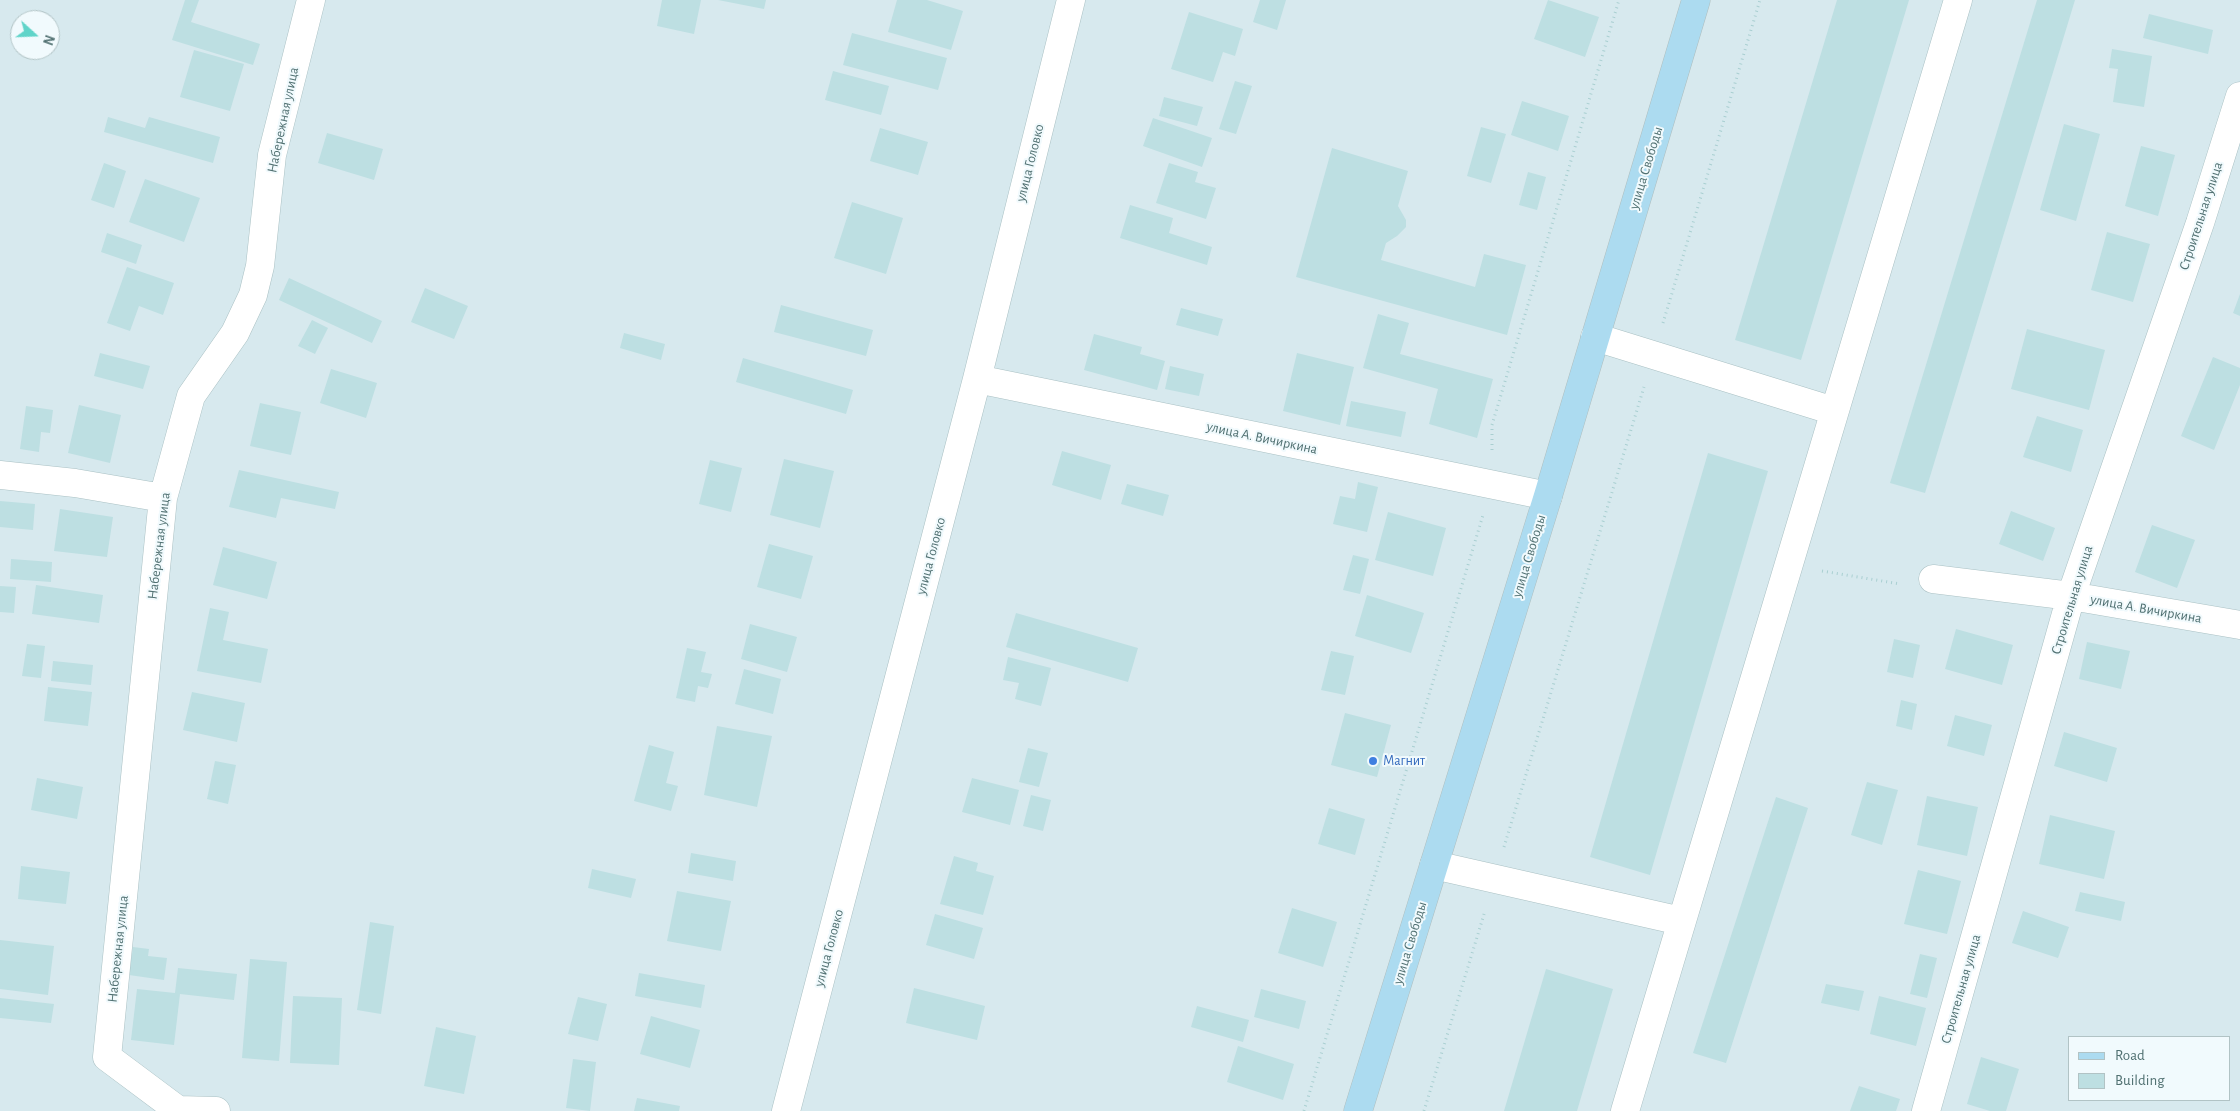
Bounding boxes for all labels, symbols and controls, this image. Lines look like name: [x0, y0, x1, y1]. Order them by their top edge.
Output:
north arrow: [10, 10, 60, 60]
text: N: [40, 33, 56, 47]
street label: Набережная улица: [264, 66, 302, 174]
street label: улица Головко: [1012, 122, 1048, 204]
street label: улица Свободы: [1625, 125, 1667, 211]
street label: Строительная улица: [2176, 160, 2226, 272]
street label: улица А. Вичиркина: [1205, 418, 1319, 458]
street label: Набережная улица: [144, 491, 174, 601]
street label: улица Свободы: [1508, 513, 1550, 599]
street label: улица Головко: [913, 515, 949, 597]
street label: Строительная улица: [2047, 543, 2097, 657]
street label: улица А. Вичиркина: [2089, 591, 2203, 627]
place label: Магнит: [1383, 753, 1425, 769]
marker: Магнит: [1367, 755, 1379, 767]
street label: Набережная улица: [104, 895, 132, 1003]
street label: улица Свободы: [1389, 900, 1431, 986]
street label: улица Головко: [811, 907, 847, 989]
street label: Строительная улица: [1937, 932, 1985, 1046]
legend: [2068, 1036, 2230, 1101]
text: Road: [2115, 1048, 2145, 1063]
text: Building: [2115, 1073, 2165, 1088]

